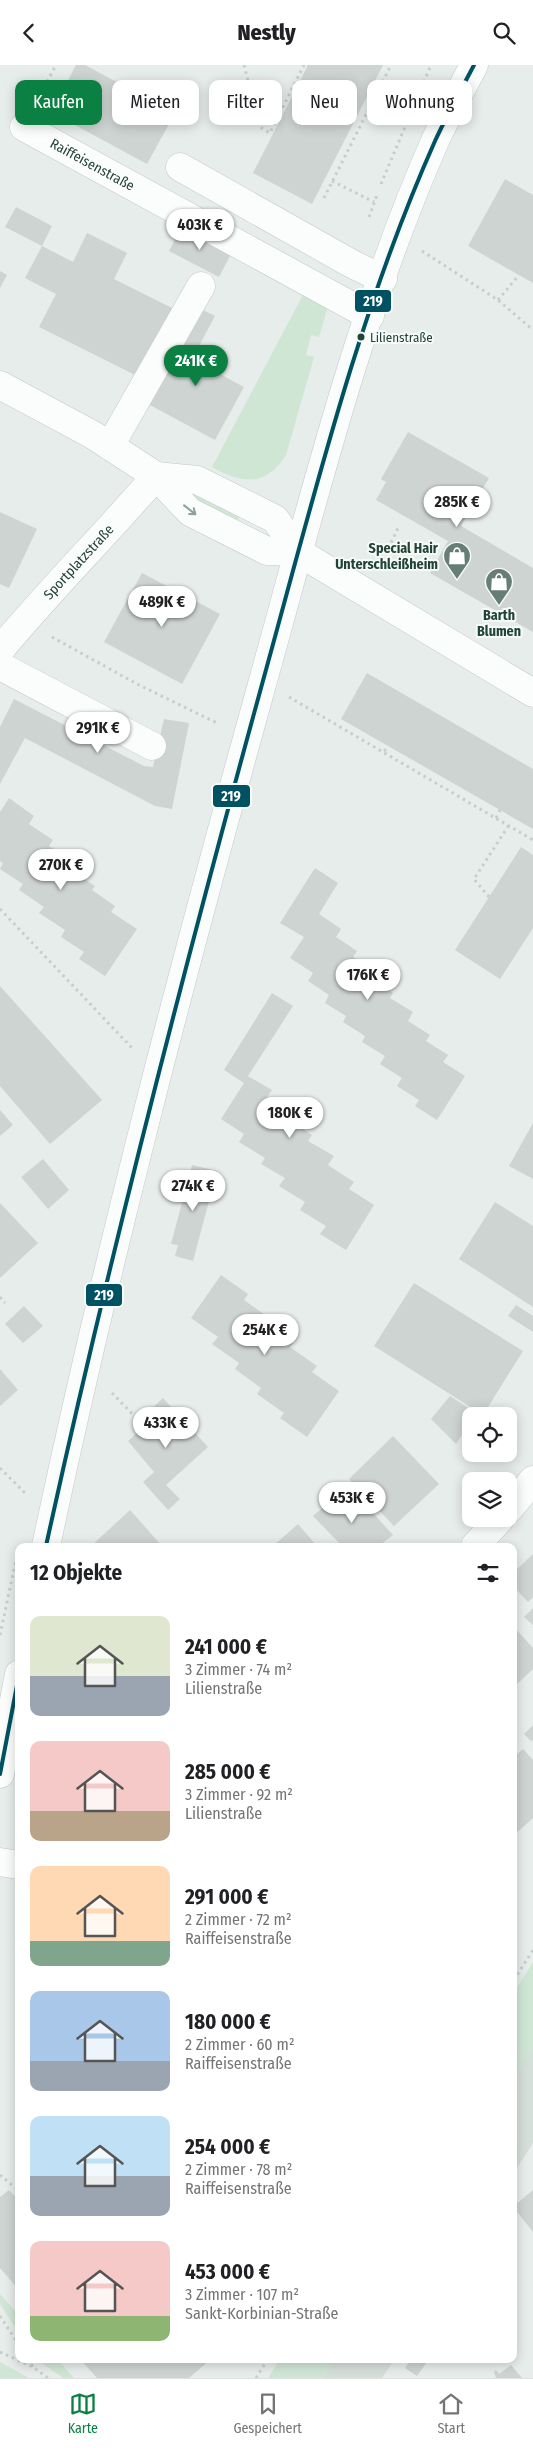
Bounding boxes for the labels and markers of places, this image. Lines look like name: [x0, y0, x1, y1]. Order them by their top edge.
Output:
pin: 403K €: [159, 209, 241, 251]
place label: Lilienstraße: [370, 330, 433, 345]
marker: Lilienstraße: [356, 332, 366, 342]
pin: 241K €: [155, 345, 237, 387]
pin: 285K €: [416, 485, 498, 528]
place label: Special Hair Unterschleißheim: [335, 540, 439, 573]
shop icon: Special Hair Unterschleißheim: [442, 541, 472, 580]
shop icon: Barth Blumen: [484, 567, 514, 606]
pin: 489K €: [121, 585, 203, 628]
place label: Barth Blumen: [477, 607, 521, 640]
pin: 291K €: [57, 711, 139, 754]
pin: 270K €: [20, 849, 102, 891]
pin: 176K €: [327, 959, 409, 1001]
pin: 180K €: [249, 1097, 331, 1139]
pin: 274K €: [152, 1169, 234, 1212]
pin: 254K €: [224, 1313, 306, 1356]
pin: 433K €: [125, 1407, 207, 1449]
pin: 453K €: [311, 1481, 393, 1524]

